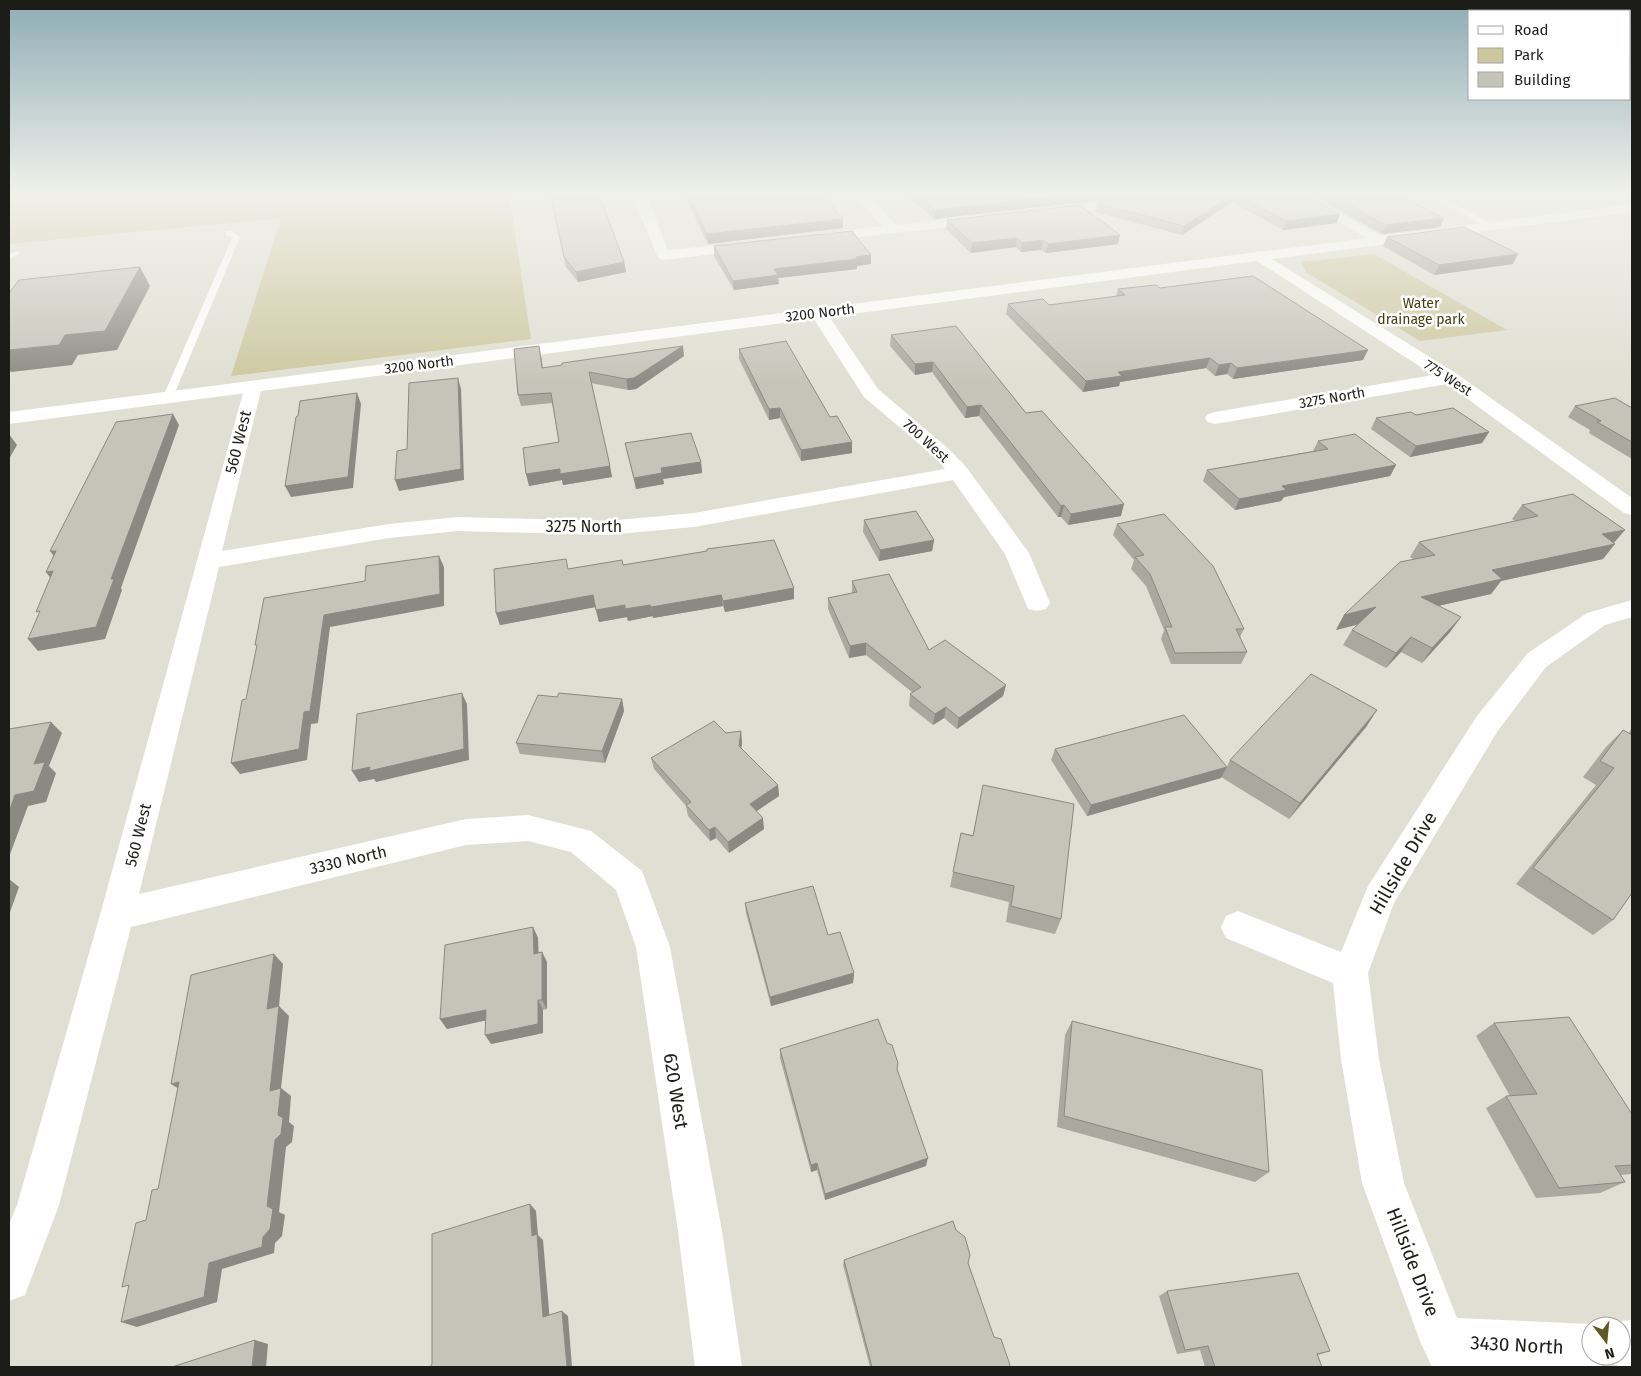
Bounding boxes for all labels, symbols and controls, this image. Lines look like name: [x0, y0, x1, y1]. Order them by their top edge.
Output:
legend: [1468, 10, 1631, 100]
text: Road: [1514, 21, 1549, 39]
text: Park: [1514, 46, 1544, 64]
text: Building: [1514, 71, 1570, 89]
park label: Water drainage park: [1377, 295, 1465, 328]
street label: 3200 North: [784, 300, 856, 326]
street label: 3200 North: [383, 352, 455, 378]
street label: 775 West: [1421, 356, 1476, 400]
street label: 3275 North: [1298, 384, 1366, 412]
street label: 560 West: [221, 408, 255, 476]
street label: 700 West: [899, 416, 953, 467]
street label: 3275 North: [546, 517, 622, 536]
street label: 560 West: [121, 801, 155, 869]
street label: Hillside Drive: [1364, 807, 1442, 919]
street label: 3330 North: [308, 842, 388, 878]
street label: 620 West: [659, 1051, 693, 1131]
street label: Hillside Drive: [1382, 1204, 1444, 1320]
north arrow: [1581, 1316, 1631, 1366]
street label: 3430 North: [1470, 1331, 1564, 1359]
text: N: [1603, 1344, 1616, 1362]

